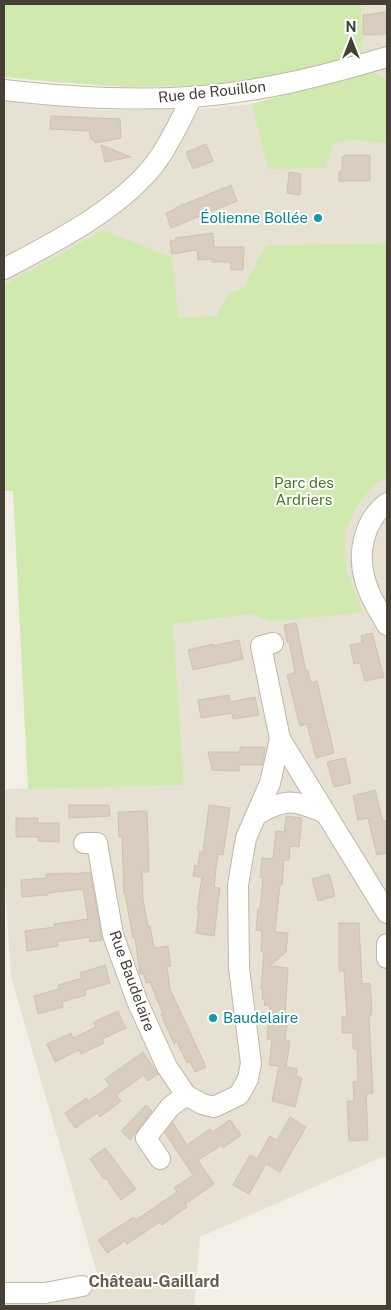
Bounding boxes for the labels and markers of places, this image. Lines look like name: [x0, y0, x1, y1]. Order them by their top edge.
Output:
place label: Éolienne Bollée: [200, 209, 308, 226]
marker: Éolienne Bollée: [312, 212, 324, 224]
place label: Baudelaire: [223, 1009, 298, 1026]
marker: Baudelaire: [207, 1012, 219, 1024]

